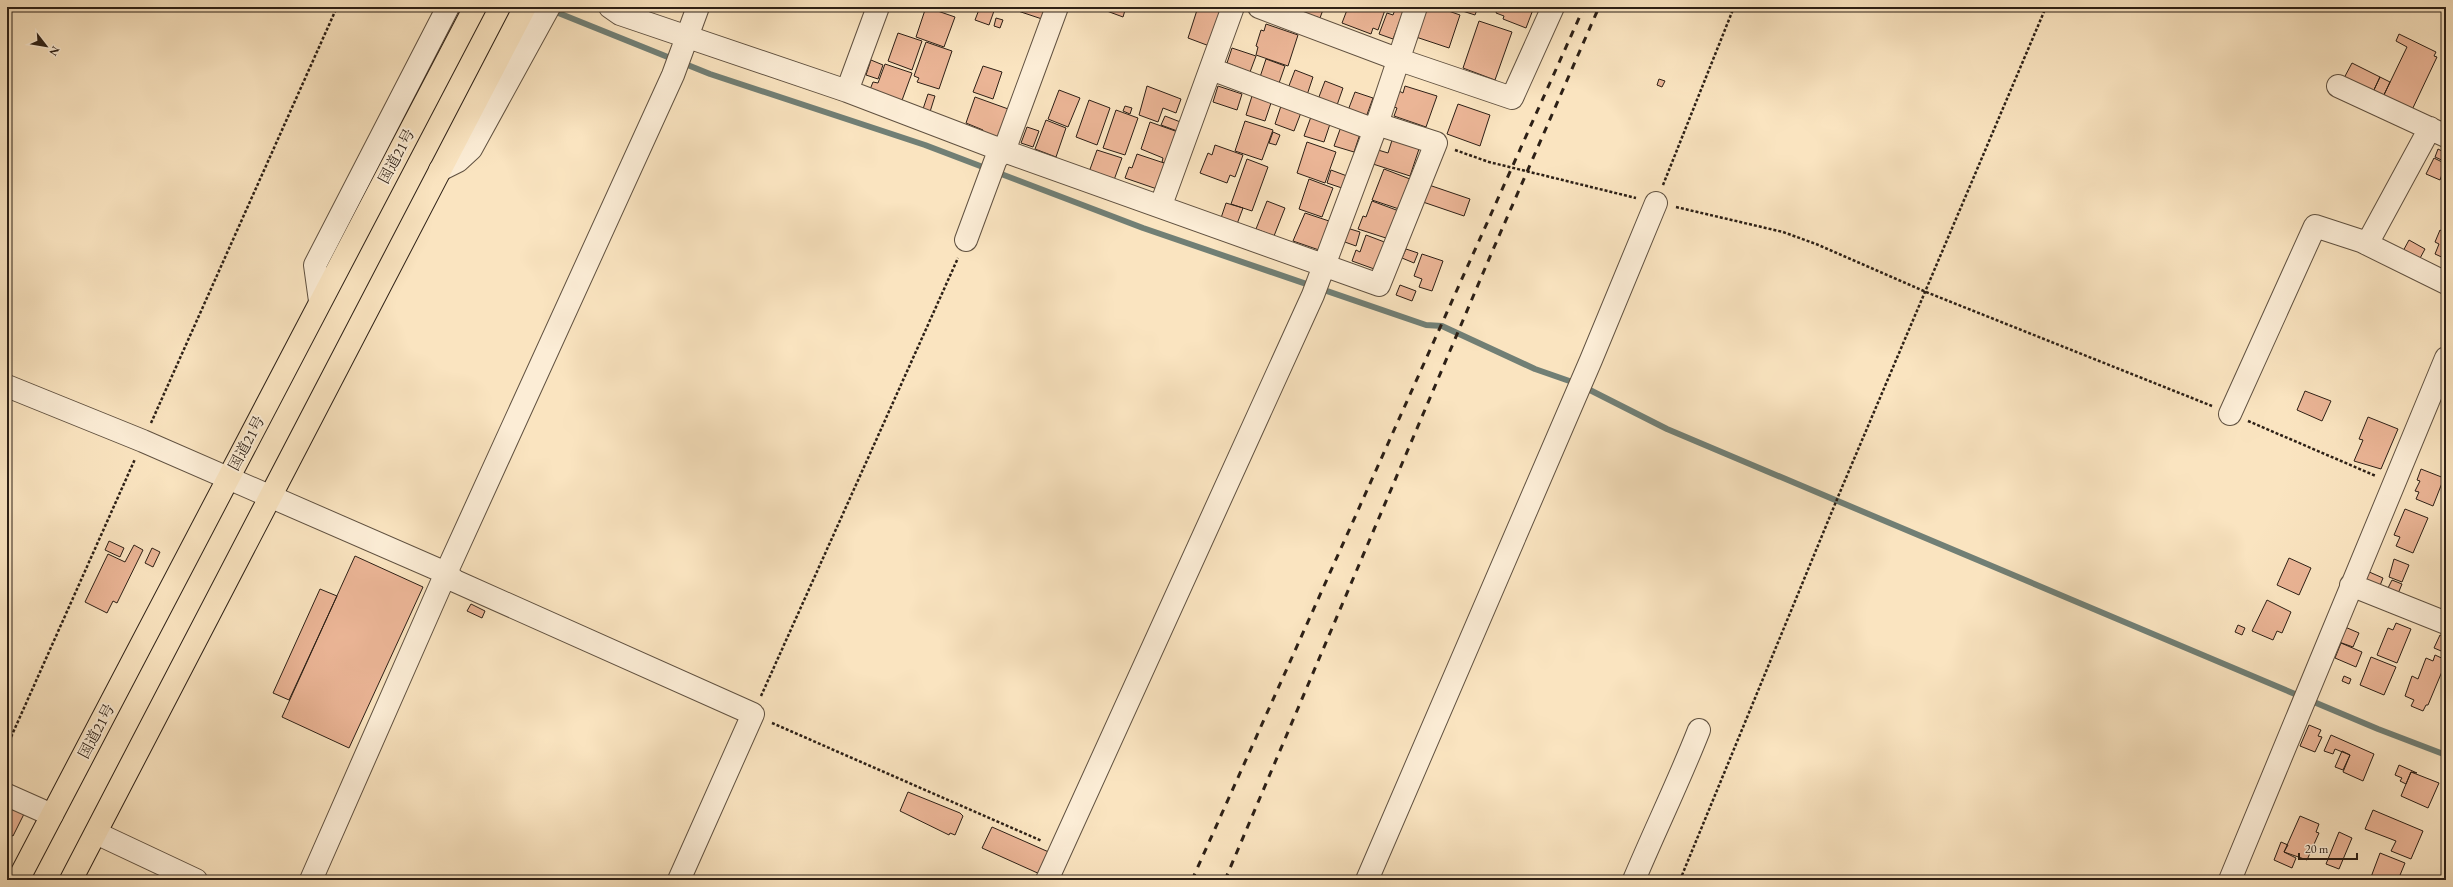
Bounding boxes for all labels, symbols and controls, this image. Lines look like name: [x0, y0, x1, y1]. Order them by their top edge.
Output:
north arrow: [26, 26, 66, 66]
text: N: [46, 44, 63, 59]
street label: 国道21号: [374, 125, 418, 187]
street label: 国道21号: [224, 412, 268, 474]
street label: 国道21号: [74, 700, 118, 762]
scale bar: [2299, 835, 2357, 861]
text: 20 m: [2305, 841, 2329, 857]

